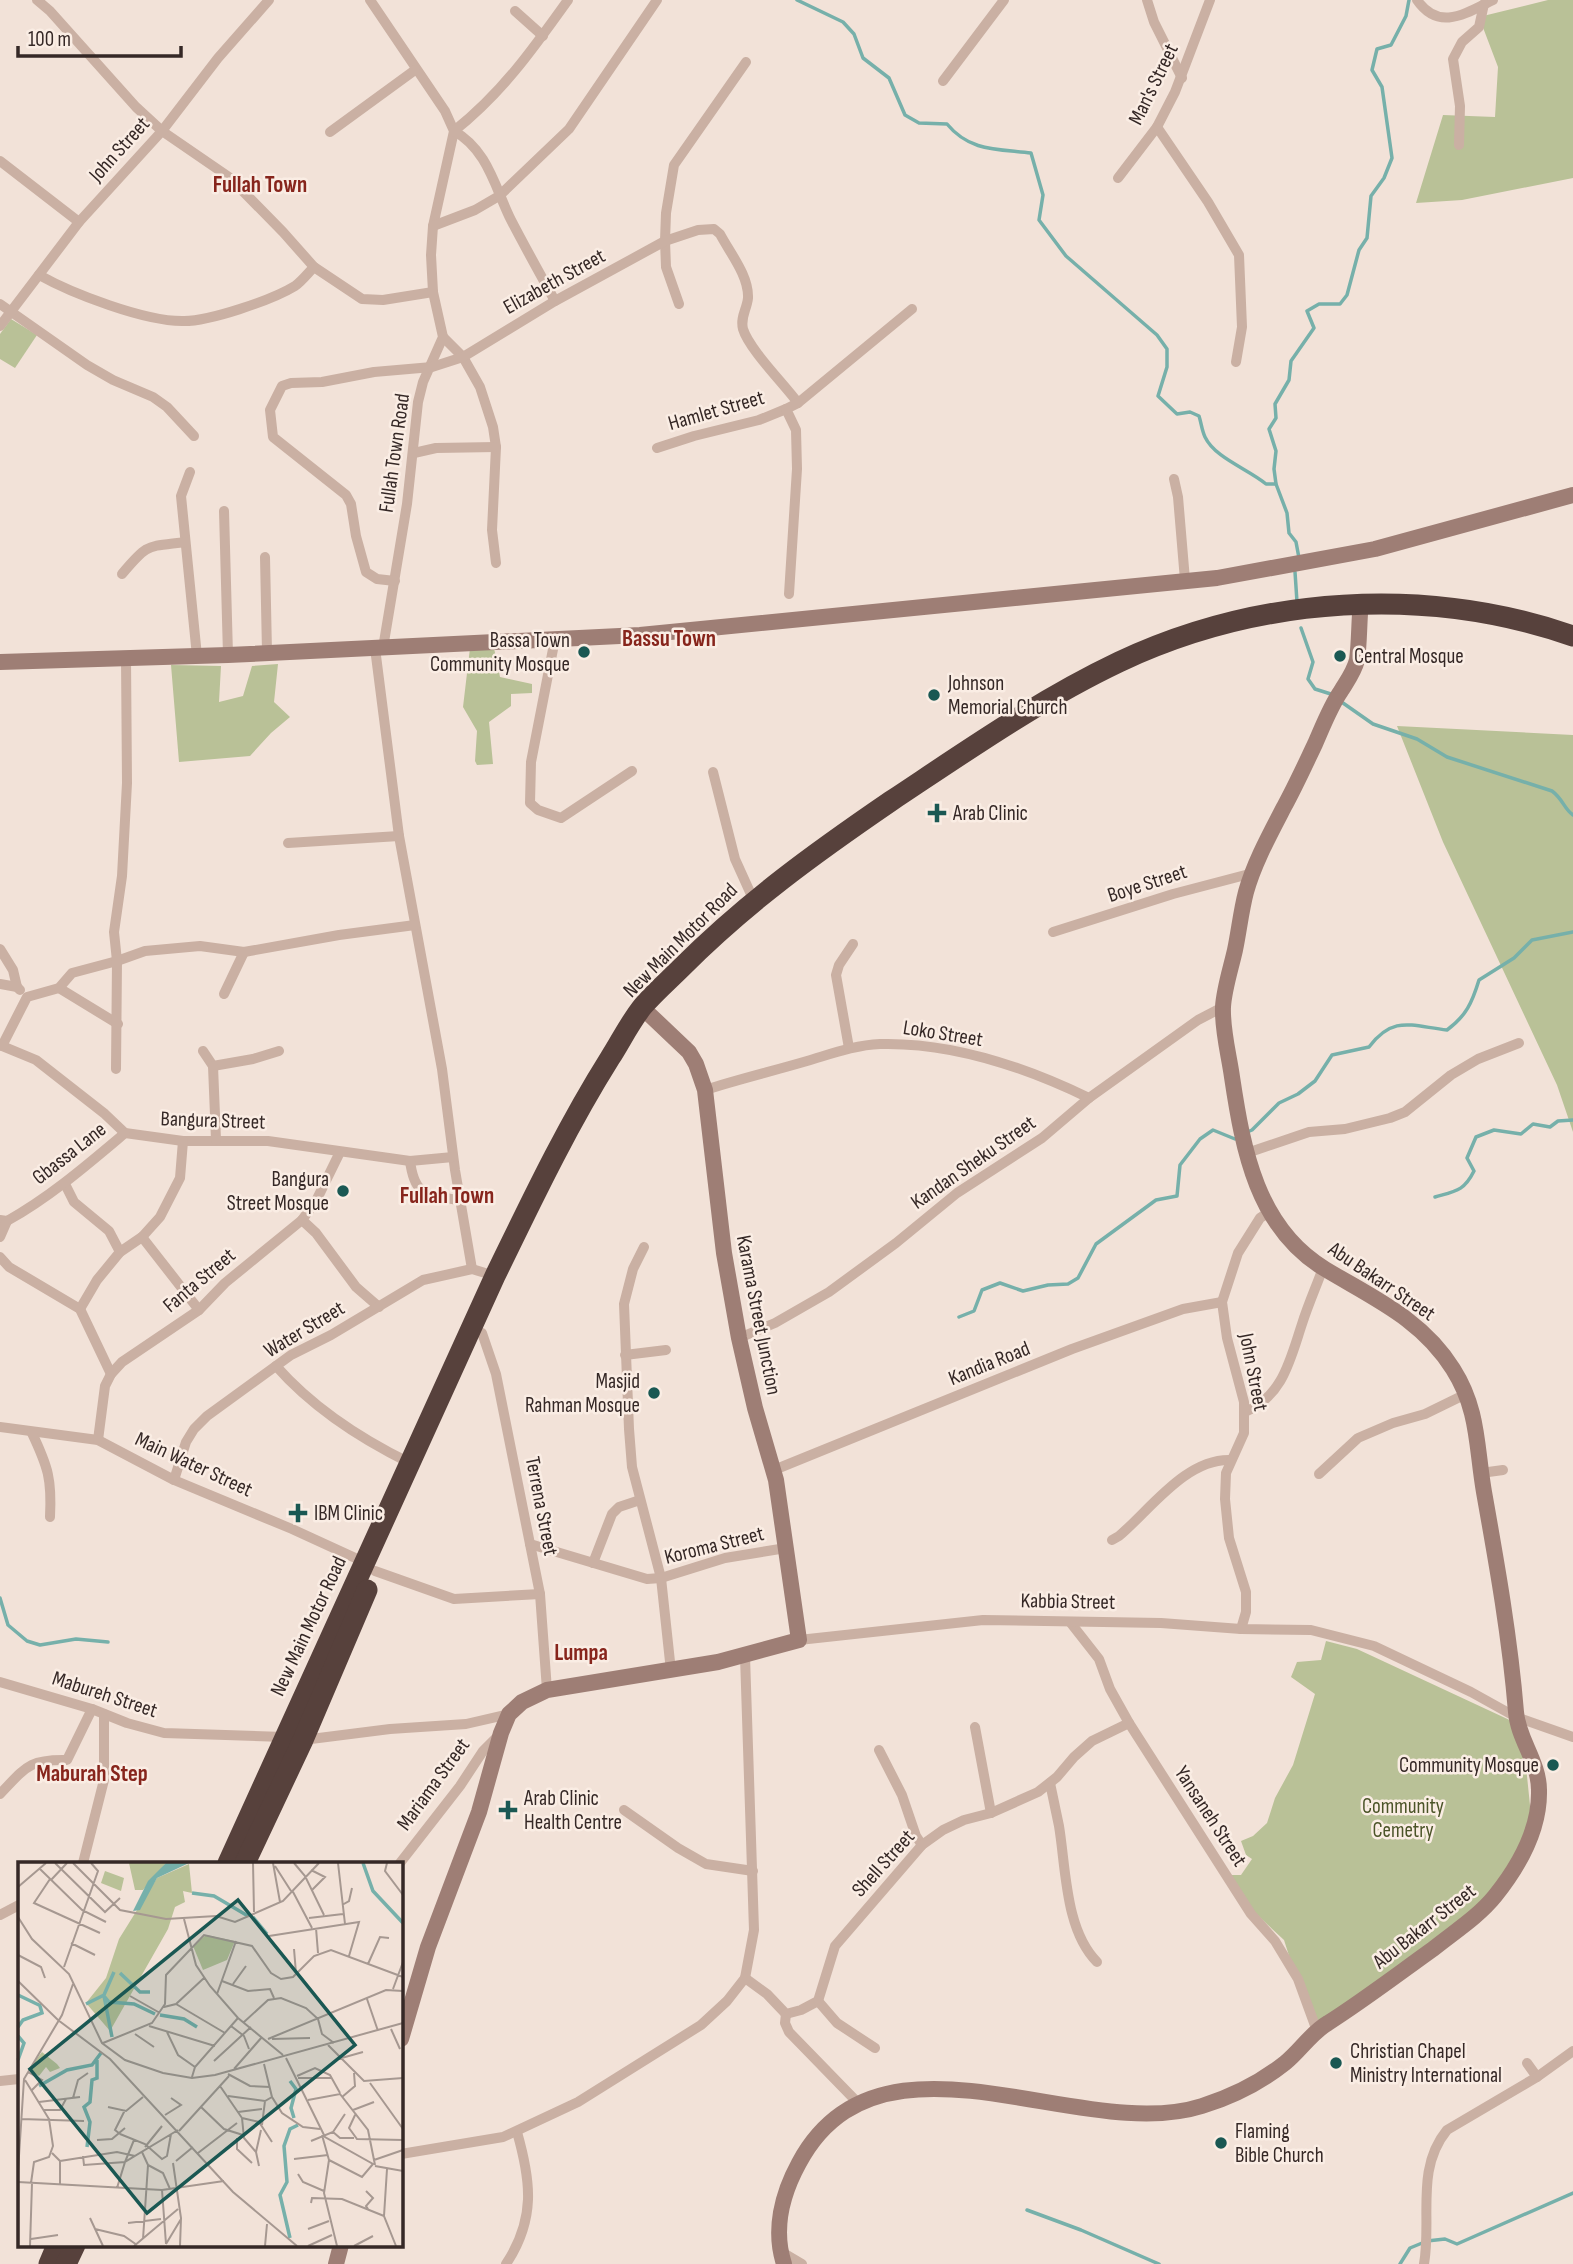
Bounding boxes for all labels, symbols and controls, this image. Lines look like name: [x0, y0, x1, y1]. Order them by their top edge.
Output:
scale bar: [18, 14, 180, 58]
text: 100 m: [28, 27, 71, 52]
street label: Man's Street: [1123, 40, 1184, 129]
street label: John Street: [83, 112, 155, 188]
district label: Fullah Town: [213, 171, 307, 199]
street label: Elizabeth Street: [499, 243, 610, 320]
street label: Hamlet Street: [665, 385, 767, 436]
street label: Fullah Town Road: [374, 392, 415, 514]
district label: Bassu Town: [622, 625, 716, 653]
place label: Bassa Town Community Mosque: [430, 628, 570, 677]
marker: Bassa Town Community Mosque: [576, 644, 592, 660]
place label: Central Mosque: [1354, 644, 1464, 669]
marker: Central Mosque: [1332, 648, 1348, 664]
place label: Johnson Memorial Church: [947, 671, 1067, 720]
marker: Johnson Memorial Church: [926, 687, 942, 703]
place label: Arab Clinic: [952, 801, 1028, 826]
marker: Arab Clinic: [927, 803, 947, 823]
street label: Boye Street: [1104, 859, 1190, 908]
street label: New Main Motor Road: [618, 878, 743, 1003]
street label: Loko Street: [901, 1015, 985, 1052]
street label: Bangura Street: [160, 1106, 266, 1135]
street label: Kandan Sheku Street: [906, 1110, 1040, 1215]
street label: Gbassa Lane: [27, 1117, 111, 1190]
place label: Bangura Street Mosque: [227, 1167, 329, 1216]
district label: Fullah Town: [400, 1182, 494, 1210]
marker: Bangura Street Mosque: [335, 1183, 351, 1199]
street label: Karama Street Junction: [731, 1233, 786, 1397]
street label: Abu Bakarr Street: [1323, 1236, 1440, 1326]
street label: Fanta Street: [158, 1243, 241, 1318]
street label: Water Street: [259, 1296, 349, 1363]
street label: John Street: [1234, 1330, 1273, 1413]
street label: Kandia Road: [945, 1336, 1034, 1391]
place label: Masjid Rahman Mosque: [525, 1369, 640, 1418]
marker: Masjid Rahman Mosque: [646, 1385, 662, 1401]
street label: Main Water Street: [131, 1426, 256, 1502]
street label: Terrena Street: [520, 1454, 563, 1558]
place label: IBM Clinic: [314, 1501, 383, 1526]
marker: IBM Clinic: [288, 1503, 308, 1523]
street label: Koroma Street: [662, 1521, 766, 1570]
street label: New Main Motor Road: [265, 1552, 352, 1700]
street label: Kabbia Street: [1021, 1588, 1115, 1615]
district label: Lumpa: [554, 1639, 608, 1667]
street label: Mabureh Street: [49, 1666, 160, 1723]
street label: Mariama Street: [392, 1733, 475, 1835]
place label: Community Mosque: [1399, 1753, 1539, 1778]
marker: Community Mosque: [1545, 1757, 1561, 1773]
district label: Maburah Step: [36, 1760, 148, 1788]
street label: Yansaneh Street: [1169, 1761, 1252, 1871]
place label: Arab Clinic Health Centre: [523, 1786, 622, 1835]
park label: Community Cemetry: [1362, 1794, 1444, 1843]
marker: Arab Clinic Health Centre: [498, 1800, 518, 1820]
street label: Shell Street: [847, 1825, 920, 1902]
inset map: [18, 1862, 402, 2246]
street label: Abu Bakarr Street: [1367, 1879, 1481, 1975]
place label: Christian Chapel Ministry International: [1350, 2039, 1502, 2088]
marker: Christian Chapel Ministry International: [1328, 2055, 1344, 2071]
place label: Flaming Bible Church: [1235, 2119, 1324, 2168]
marker: Flaming Bible Church: [1213, 2135, 1229, 2151]

